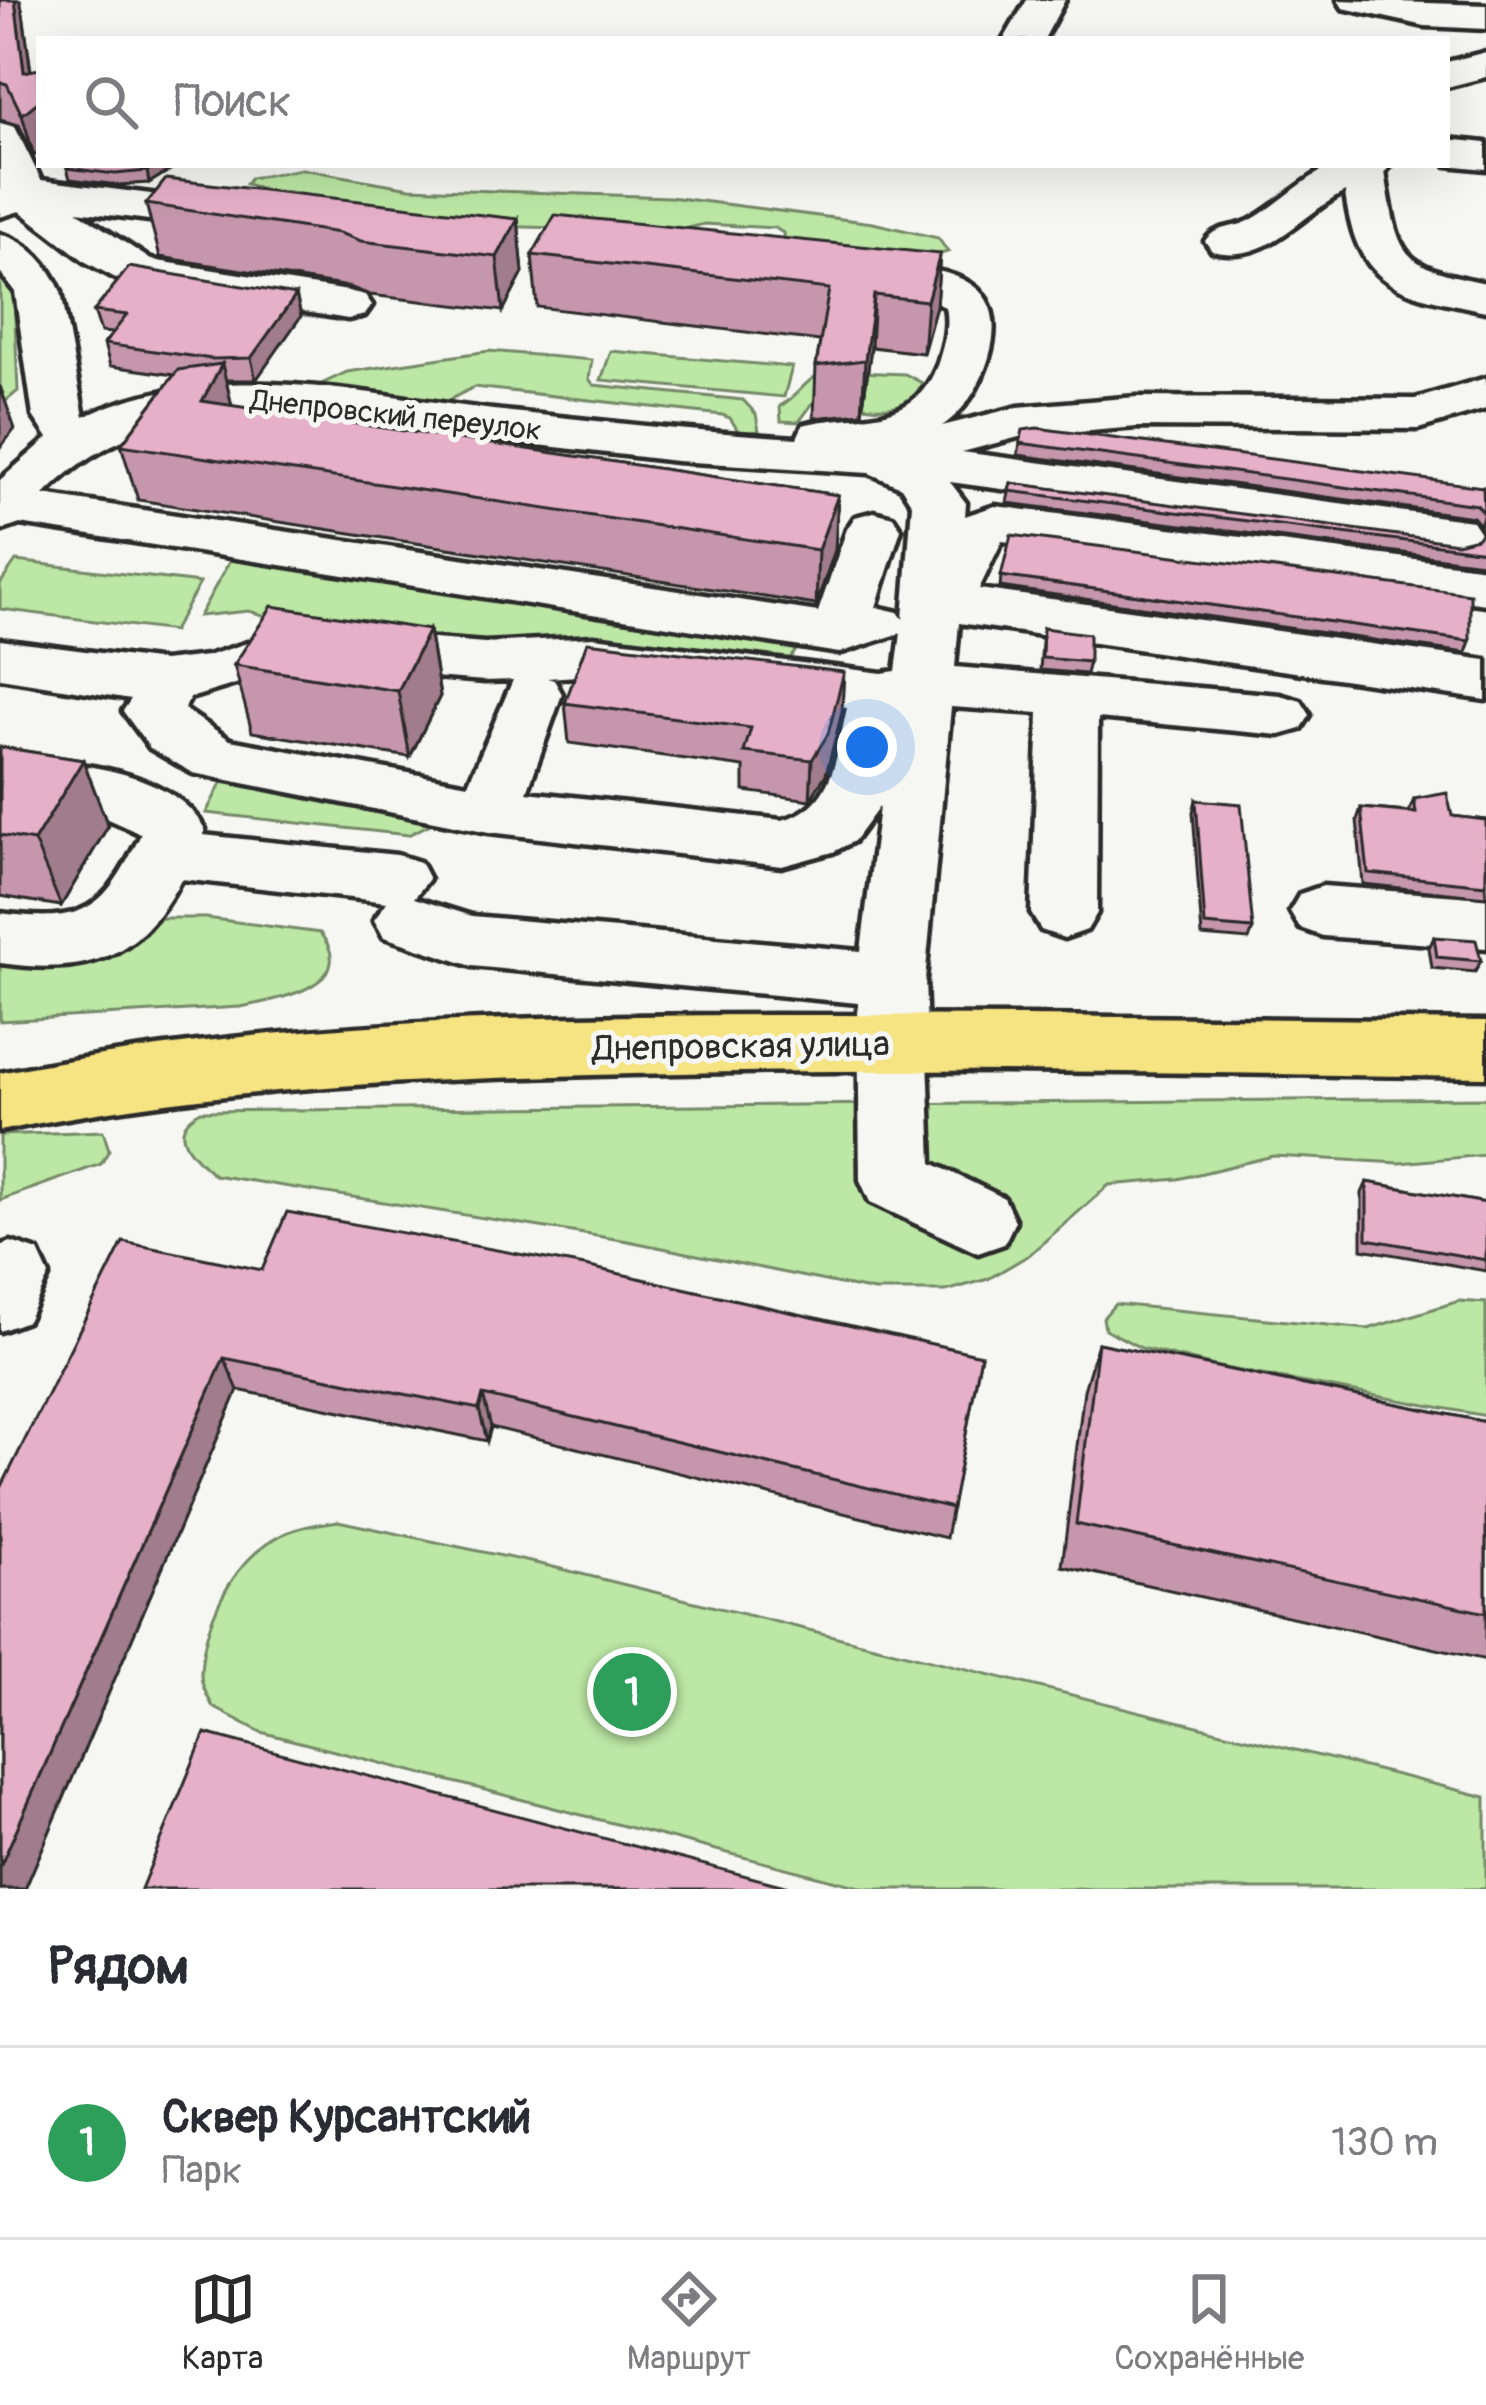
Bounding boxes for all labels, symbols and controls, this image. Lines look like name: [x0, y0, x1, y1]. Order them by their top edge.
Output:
search box: [36, 36, 1450, 168]
icon: search: [78, 69, 144, 135]
text: Поиск: [174, 74, 291, 130]
street label: Днепровский переулок: [248, 382, 543, 449]
your location: [837, 717, 897, 777]
street label: Днепровская улица: [590, 1021, 890, 1072]
pin: 1: [593, 1647, 671, 1737]
text: Рядом: [48, 1935, 189, 1999]
text: Сквер Курсантский: [162, 2090, 531, 2146]
text: 1: [79, 2118, 95, 2167]
text: 130 m: [1331, 2118, 1438, 2167]
text: Парк: [162, 2146, 242, 2195]
tab: Карта: [182, 2266, 263, 2379]
tab: Маршрут: [627, 2266, 751, 2379]
tab: Сохранённые: [1114, 2266, 1304, 2379]

